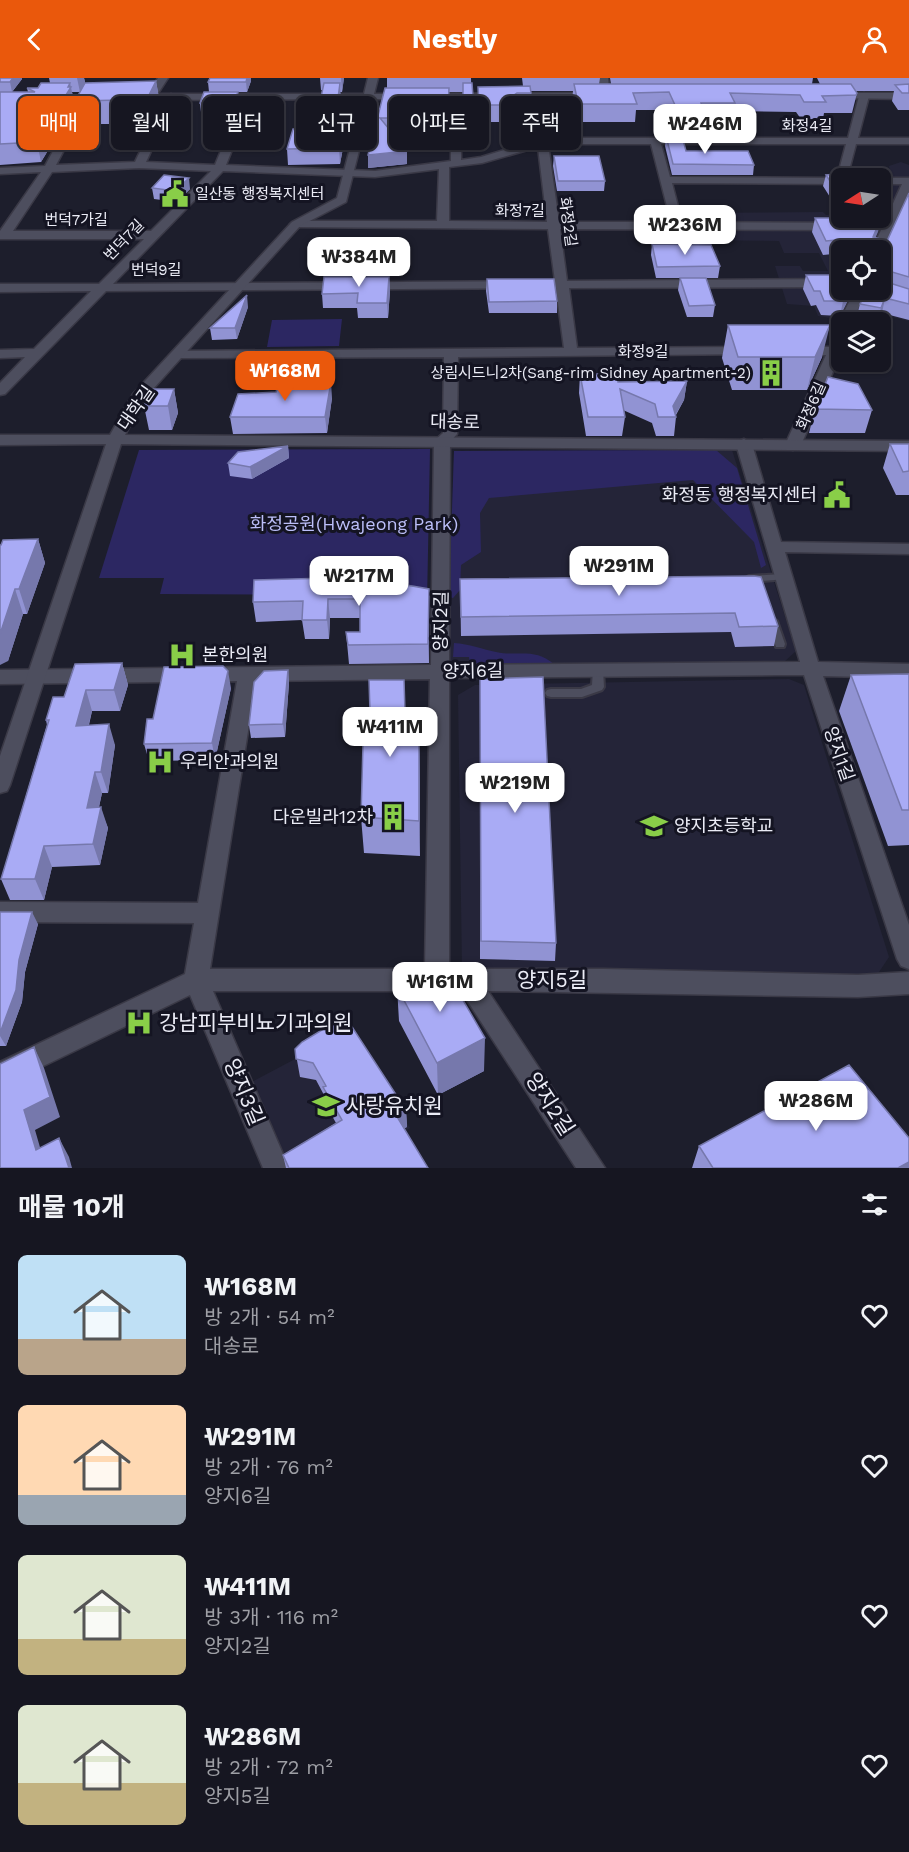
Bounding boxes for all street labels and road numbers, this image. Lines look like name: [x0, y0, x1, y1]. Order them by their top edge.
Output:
street label: 화정4길: [782, 117, 832, 135]
street label: 화정2길: [556, 196, 580, 248]
street label: 화정7길: [495, 202, 545, 220]
street label: 번덕7가길: [44, 211, 108, 229]
street label: 번덕7길: [100, 216, 148, 264]
street label: 번덕9길: [131, 261, 181, 279]
street label: 화정9길: [618, 343, 668, 361]
street label: 화정6길: [793, 379, 829, 433]
street label: 대학길: [113, 381, 158, 434]
street label: 대송로: [430, 411, 480, 432]
street label: 양지2길: [429, 591, 452, 651]
street label: 양지6길: [443, 659, 503, 682]
street label: 양지1길: [820, 724, 859, 784]
street label: 양지5길: [517, 967, 587, 992]
street label: 양지3길: [219, 1055, 270, 1129]
street label: 양지2길: [521, 1067, 580, 1140]

